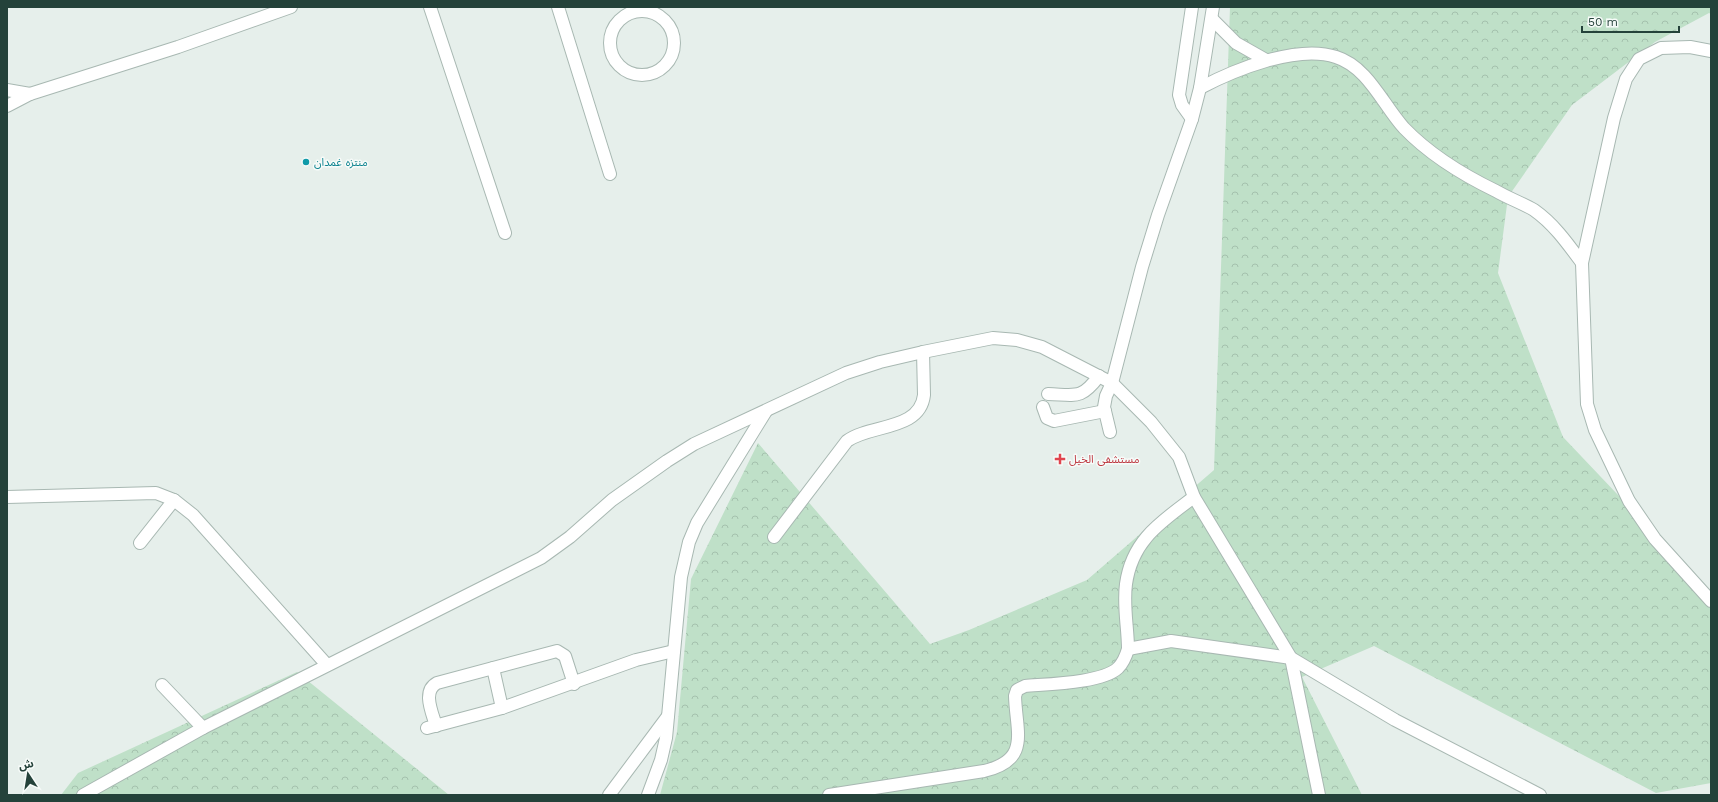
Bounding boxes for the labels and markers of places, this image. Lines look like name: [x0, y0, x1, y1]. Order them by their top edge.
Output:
place label: منتزه غمدان: [314, 156, 368, 169]
marker: منتزه غمدان: [301, 157, 311, 167]
marker: مستشفى الخيل: [1054, 453, 1066, 465]
place label: مستشفى الخيل: [1069, 453, 1140, 466]

